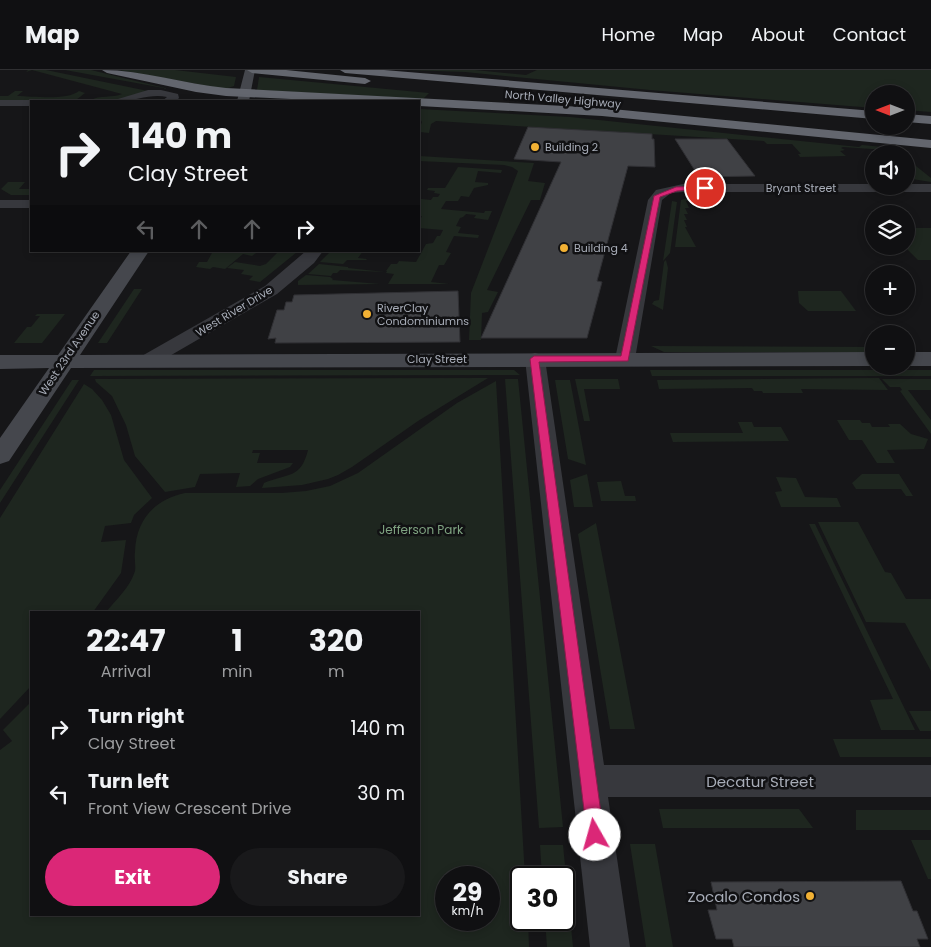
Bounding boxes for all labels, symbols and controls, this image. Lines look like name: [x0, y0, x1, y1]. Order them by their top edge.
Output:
text: Map: [25, 18, 80, 51]
text: Home: [601, 22, 655, 47]
text: Map: [683, 22, 723, 47]
text: About: [751, 22, 805, 47]
text: Contact: [833, 22, 906, 47]
north arrow: [865, 85, 915, 135]
map controls: [865, 85, 915, 375]
street label: North Valley Highway: [504, 86, 623, 112]
text: 140 m: [128, 111, 232, 160]
icon: right: [45, 120, 110, 185]
place label: Building 2: [545, 139, 598, 155]
marker: Building 2: [529, 141, 541, 153]
button: sound: [865, 145, 915, 195]
text: Clay Street: [128, 158, 248, 189]
pin: [684, 167, 726, 209]
icon: arrive: [691, 174, 719, 202]
street label: Bryant Street: [766, 180, 836, 196]
button: layers: [865, 205, 915, 255]
icon: left: [132, 215, 160, 243]
icon: ahead: [185, 215, 213, 243]
icon: ahead: [238, 215, 266, 243]
icon: right: [291, 215, 319, 243]
place label: Building 4: [574, 240, 628, 256]
marker: Building 4: [558, 242, 570, 254]
button: +: [865, 265, 915, 315]
street label: West River Drive: [192, 282, 276, 340]
place label: RiverClay Condominiumns: [377, 300, 469, 329]
street label: West 23rd Avenue: [35, 307, 103, 398]
marker: RiverClay Condominiumns: [361, 308, 373, 320]
button: −: [865, 325, 915, 375]
street label: Clay Street: [407, 351, 467, 367]
park label: Jefferson Park: [379, 521, 464, 538]
text: 22:47: [86, 619, 165, 662]
text: 1: [231, 619, 243, 662]
text: 320: [309, 619, 364, 662]
text: Arrival: [101, 660, 151, 683]
text: min: [222, 660, 252, 683]
text: m: [328, 660, 344, 683]
text: Turn right: [88, 703, 184, 730]
icon: right: [45, 715, 73, 743]
text: 140 m: [350, 715, 405, 742]
text: Clay Street: [88, 732, 175, 755]
text: Turn left: [88, 768, 169, 795]
street label: Decatur Street: [706, 771, 814, 792]
icon: left: [45, 780, 73, 808]
text: 30 m: [357, 780, 405, 807]
text: Front View Crescent Drive: [88, 797, 291, 820]
position arrow: [568, 808, 620, 860]
button: Exit: [45, 848, 220, 906]
button: Share: [230, 848, 405, 906]
speed limit sign: 30: [510, 866, 575, 931]
text: 29: [453, 875, 482, 910]
place label: Zocalo Condos: [687, 886, 800, 907]
marker: Zocalo Condos: [804, 890, 816, 902]
text: km/h: [452, 902, 483, 919]

